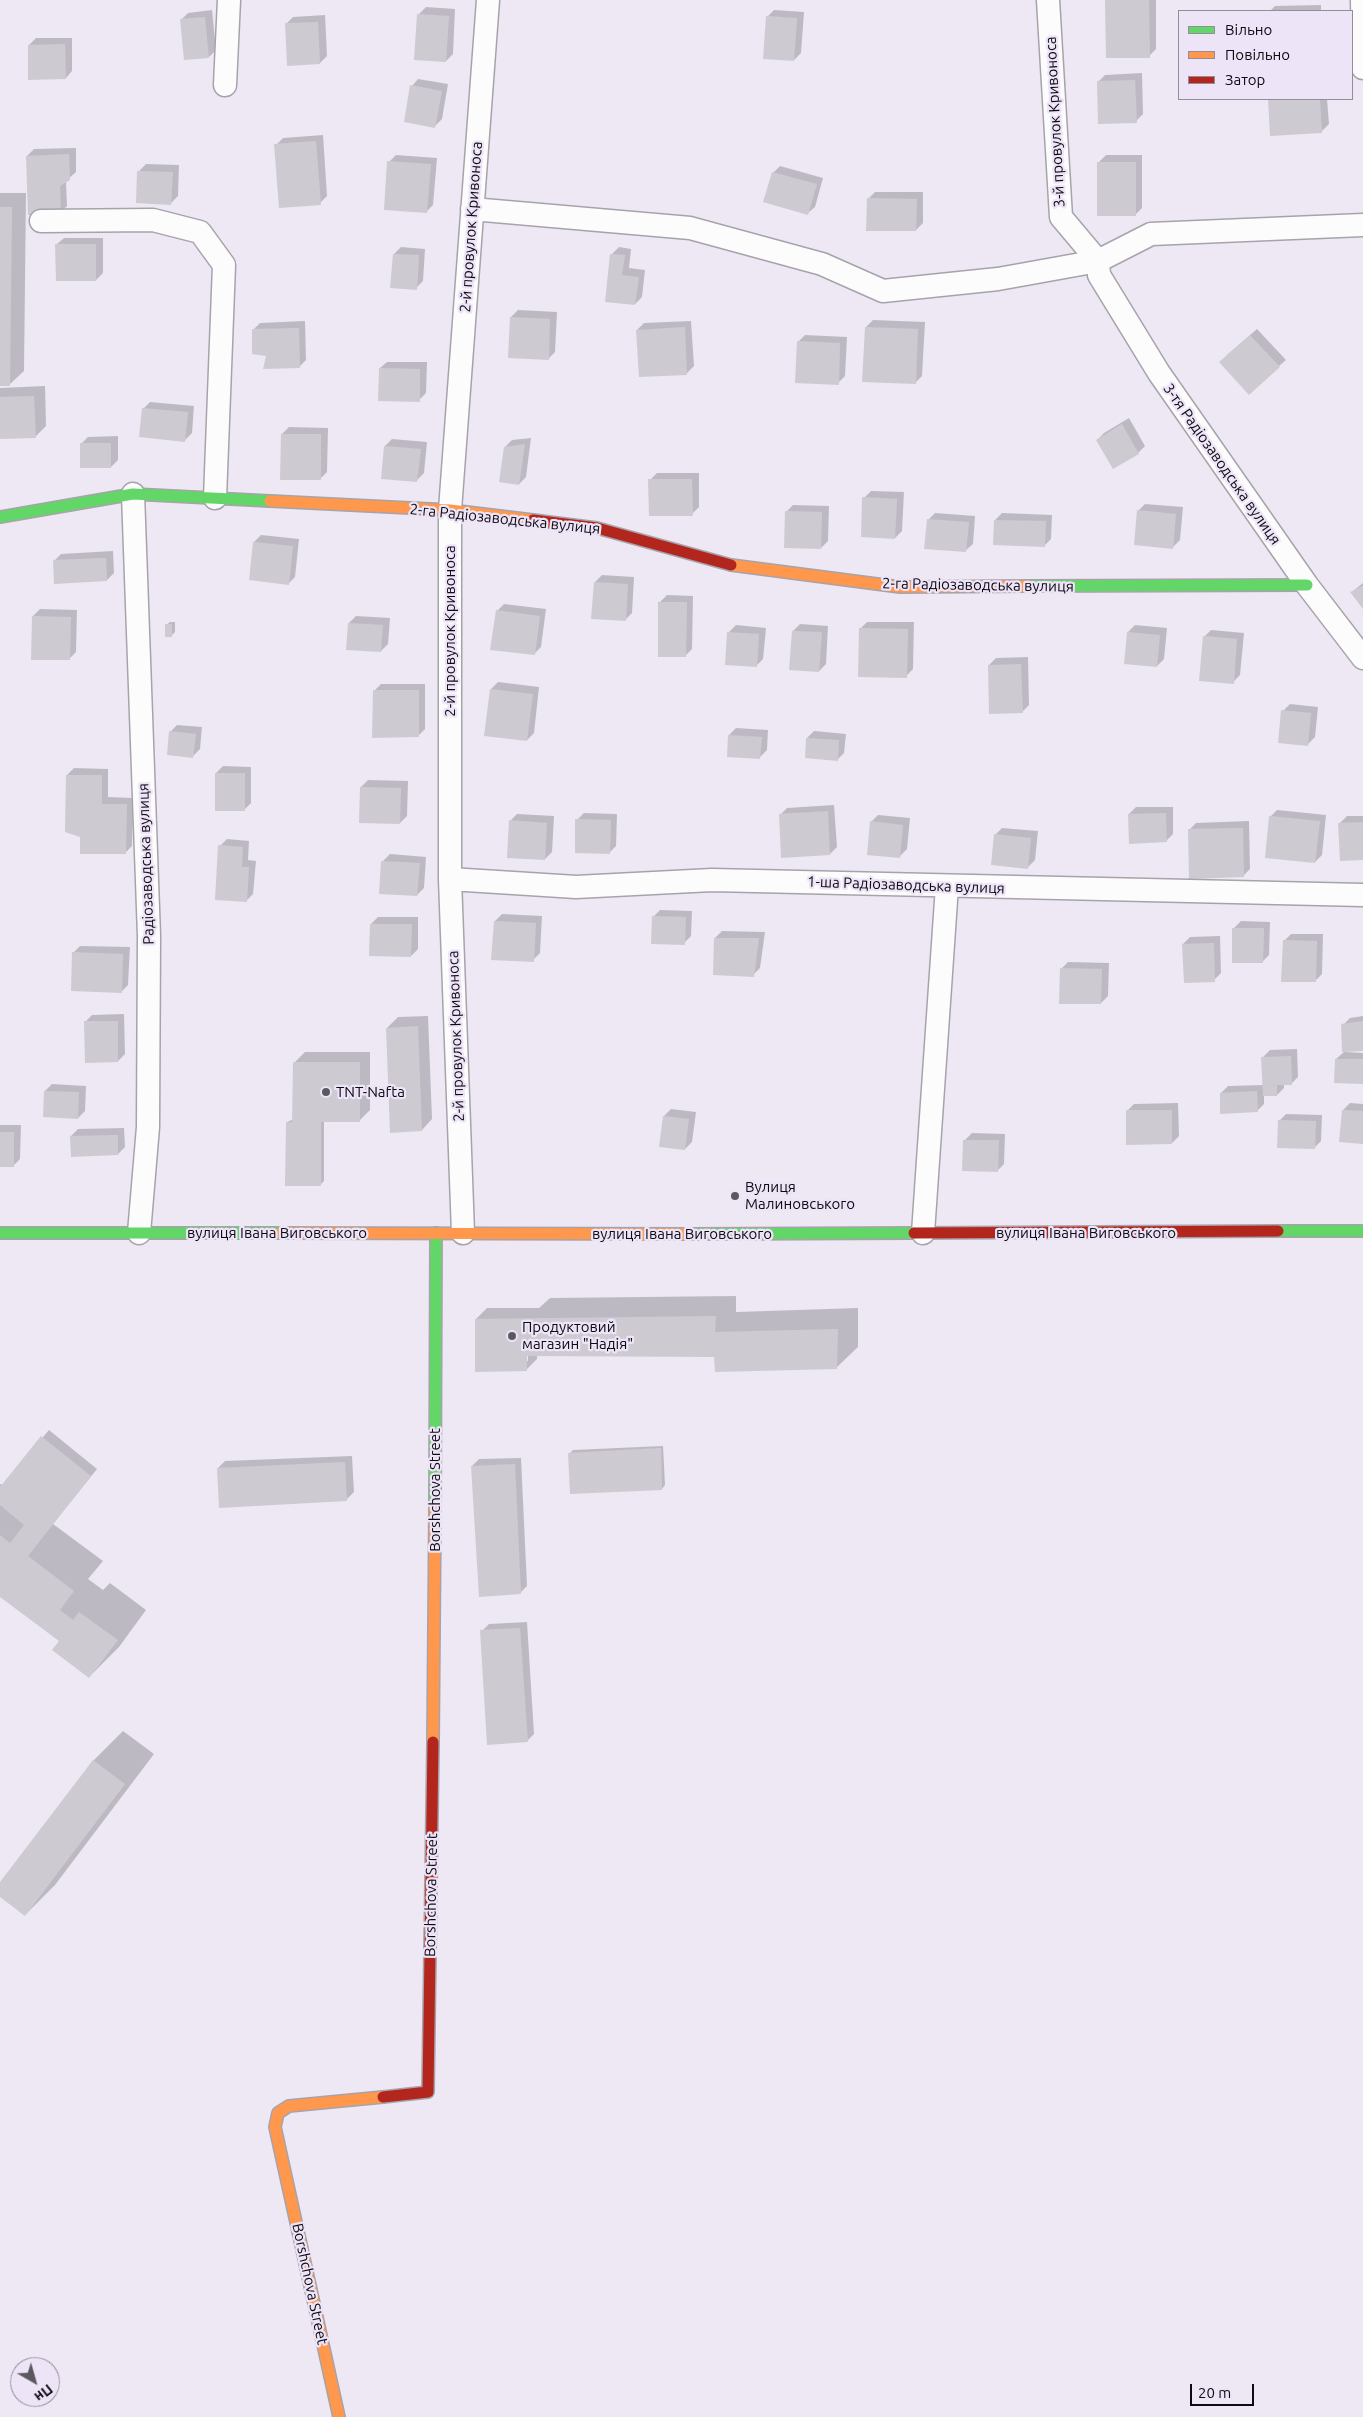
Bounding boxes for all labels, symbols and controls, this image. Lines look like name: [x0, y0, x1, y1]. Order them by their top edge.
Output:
legend: [1178, 10, 1353, 100]
text: Вільно: [1225, 21, 1272, 38]
street label: 3-й провулок Кривоноса: [1042, 36, 1068, 208]
text: Повільно: [1225, 46, 1290, 63]
text: Затор: [1225, 71, 1265, 88]
street label: 2-й провулок Кривоноса: [456, 141, 486, 313]
street label: 3-тя Радіозаводська вулиця: [1159, 380, 1285, 548]
street label: 2-га Радіозаводська вулиця: [409, 500, 601, 538]
street label: 2-й провулок Кривоноса: [441, 545, 459, 717]
street label: 2-га Радіозаводська вулиця: [882, 574, 1074, 596]
street label: Радіозаводська вулиця: [134, 783, 158, 945]
street label: 1-ша Радіозаводська вулиця: [807, 873, 1005, 897]
street label: 2-й провулок Кривоноса: [444, 950, 468, 1122]
place label: TNT-Nafta: [336, 1083, 405, 1101]
marker: TNT-Nafta: [320, 1086, 332, 1098]
place label: Вулиця Малиновського: [745, 1178, 855, 1213]
marker: Вулиця Малиновського: [729, 1190, 741, 1202]
street label: вулиця Івана Виговського: [187, 1224, 367, 1242]
street label: вулиця Івана Виговського: [996, 1224, 1176, 1242]
street label: вулиця Івана Виговського: [592, 1225, 772, 1243]
place label: Продуктовий магазин "Надія": [522, 1318, 633, 1353]
marker: Продуктовий магазин "Надія": [506, 1330, 518, 1342]
street label: Borshchova Street: [426, 1428, 444, 1552]
street label: Borshchova Street: [421, 1833, 441, 1957]
street label: Borshchova Street: [288, 2222, 332, 2346]
north arrow: [10, 2357, 60, 2407]
scale bar: [1193, 2374, 1257, 2406]
text: Пн: [31, 2381, 56, 2405]
text: 20 m: [1198, 2384, 1231, 2401]

